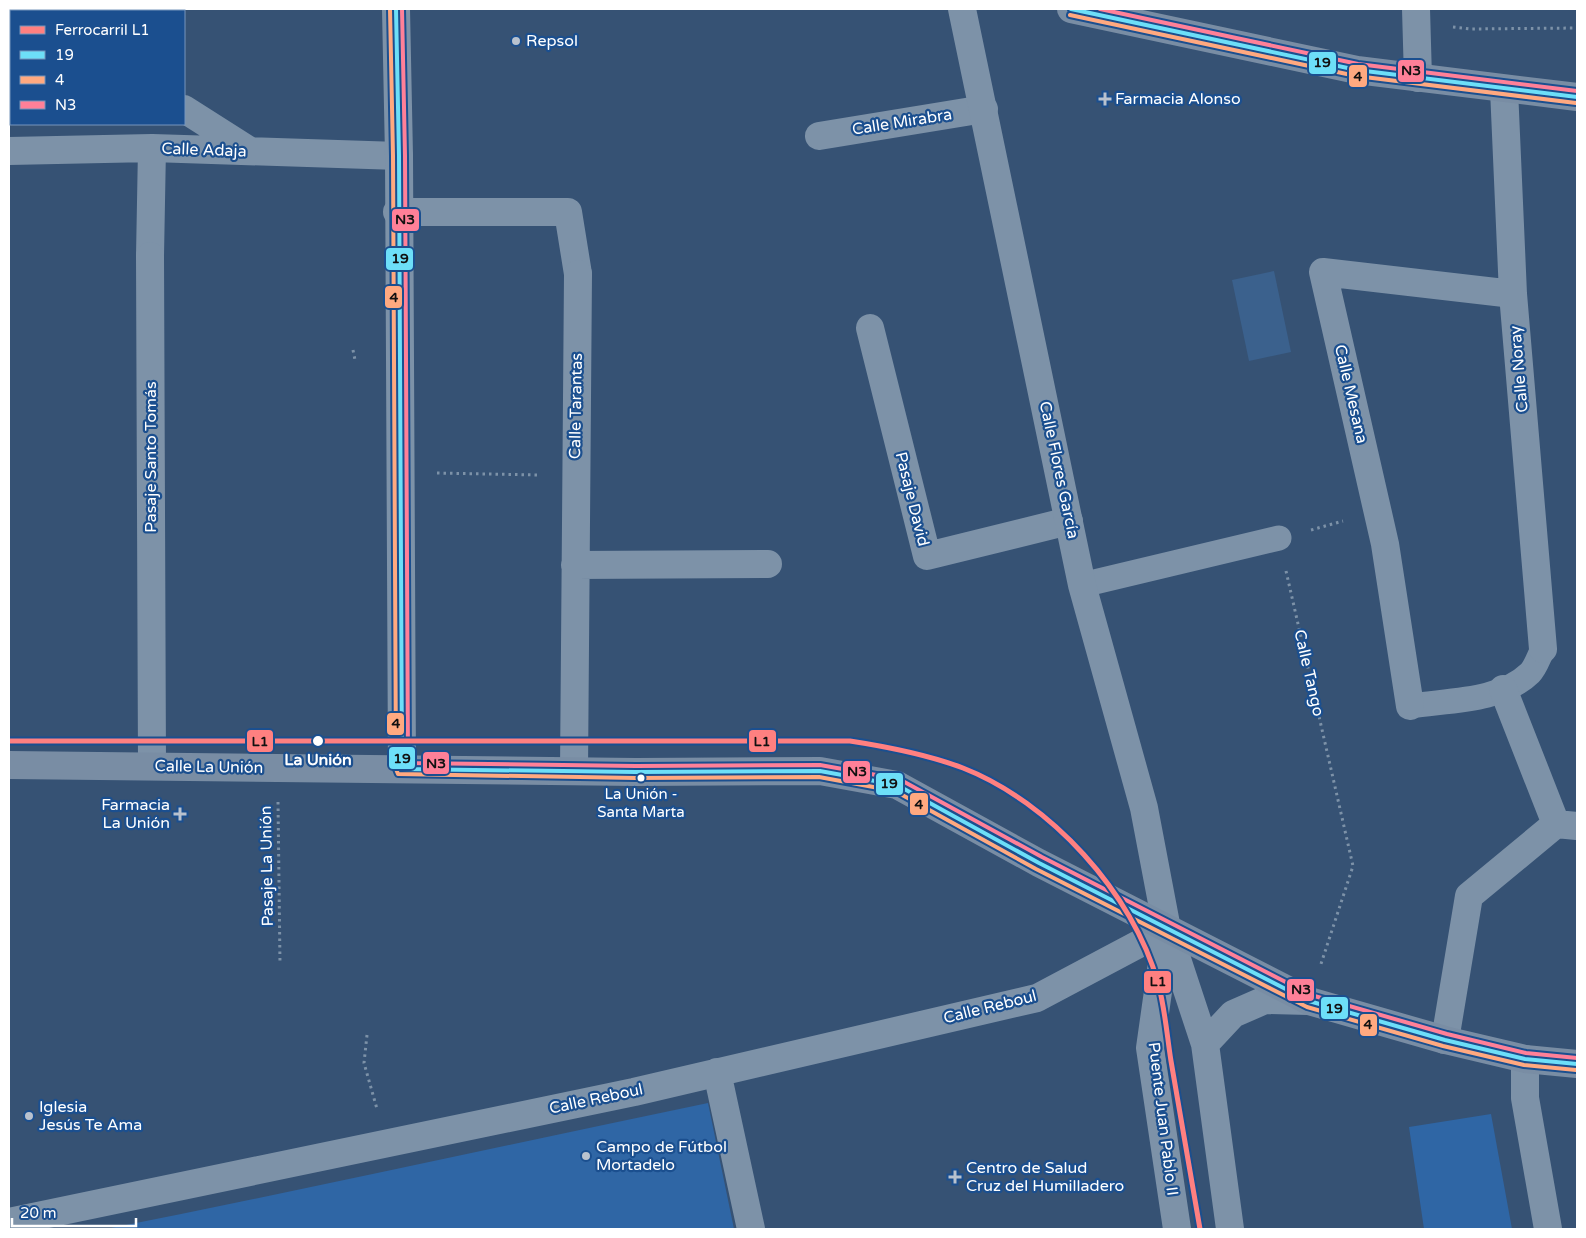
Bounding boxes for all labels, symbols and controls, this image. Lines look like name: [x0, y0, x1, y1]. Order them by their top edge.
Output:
legend: [10, 10, 185, 125]
text: Ferrocarril L1: [55, 21, 150, 39]
place label: Repsol: [526, 31, 578, 51]
marker: Repsol: [510, 35, 522, 47]
text: 19: [55, 46, 74, 64]
line badge: 19: [1308, 51, 1337, 75]
text: 19: [1313, 54, 1331, 71]
line badge: N3: [1397, 59, 1425, 83]
text: N3: [1401, 62, 1421, 79]
line badge: 4: [1348, 64, 1368, 88]
text: 4: [1354, 68, 1363, 85]
text: 4: [55, 71, 64, 89]
place label: Farmacia Alonso: [1115, 89, 1241, 109]
marker: Farmacia Alonso: [1099, 93, 1111, 105]
text: N3: [55, 96, 76, 114]
street label: Calle Mirabra: [851, 104, 953, 140]
street label: Calle Adaja: [161, 139, 247, 161]
line badge: N3: [391, 208, 420, 232]
text: N3: [395, 211, 415, 228]
line badge: 19: [385, 247, 414, 271]
text: 19: [391, 250, 409, 267]
line badge: 4: [384, 285, 403, 309]
text: 4: [390, 289, 399, 306]
street label: Calle Noray: [1505, 324, 1533, 413]
street label: Calle Mesana: [1330, 343, 1372, 445]
street label: Calle Tarantas: [565, 353, 587, 459]
street label: Pasaje Santo Tomás: [141, 381, 161, 533]
street label: Calle Flores García: [1035, 399, 1083, 541]
street label: Pasaje David: [891, 450, 933, 548]
street label: Calle Tango: [1289, 628, 1329, 718]
line badge: 4: [386, 712, 405, 736]
text: 4: [392, 715, 401, 732]
line badge: L1: [246, 729, 274, 753]
line badge: L1: [748, 729, 777, 753]
text: L1: [252, 733, 268, 750]
text: L1: [754, 733, 770, 750]
marker: La Unión: [311, 734, 325, 748]
line badge: 19: [388, 746, 416, 770]
place label: La Unión: [284, 750, 352, 770]
text: 19: [393, 750, 411, 767]
line badge: N3: [422, 751, 450, 775]
text: N3: [426, 755, 446, 772]
street label: Calle La Unión: [154, 756, 264, 778]
line badge: N3: [842, 760, 871, 784]
text: N3: [847, 763, 867, 780]
line badge: 19: [875, 772, 904, 796]
marker: La Unión - Santa Marta: [636, 773, 646, 783]
text: 19: [880, 775, 898, 792]
place label: La Unión - Santa Marta: [597, 785, 685, 821]
line badge: 4: [909, 792, 929, 816]
place label: Farmacia La Unión: [101, 795, 170, 833]
text: 4: [915, 796, 924, 813]
street label: Pasaje La Unión: [256, 805, 278, 927]
marker: Farmacia La Unión: [174, 808, 186, 820]
line badge: L1: [1143, 970, 1172, 994]
text: L1: [1150, 973, 1166, 990]
line badge: N3: [1286, 978, 1315, 1002]
text: N3: [1291, 981, 1311, 998]
street label: Calle Reboul: [941, 986, 1039, 1028]
line badge: 19: [1320, 996, 1349, 1020]
text: 19: [1325, 1000, 1343, 1017]
line badge: 4: [1359, 1013, 1378, 1037]
text: 4: [1364, 1016, 1373, 1033]
street label: Puente Juan Pablo II: [1144, 1041, 1182, 1197]
street label: Calle Reboul: [547, 1079, 645, 1119]
place label: Iglesia Jesús Te Ama: [39, 1097, 142, 1135]
marker: Iglesia Jesús Te Ama: [23, 1110, 35, 1122]
place label: Campo de Fútbol Mortadelo: [596, 1137, 727, 1175]
marker: Campo de Fútbol Mortadelo: [580, 1150, 592, 1162]
place label: Centro de Salud Cruz del Humilladero: [966, 1158, 1124, 1196]
marker: Centro de Salud Cruz del Humilladero: [948, 1170, 962, 1184]
scale bar: [12, 1196, 136, 1228]
text: 20 m: [20, 1204, 57, 1222]

